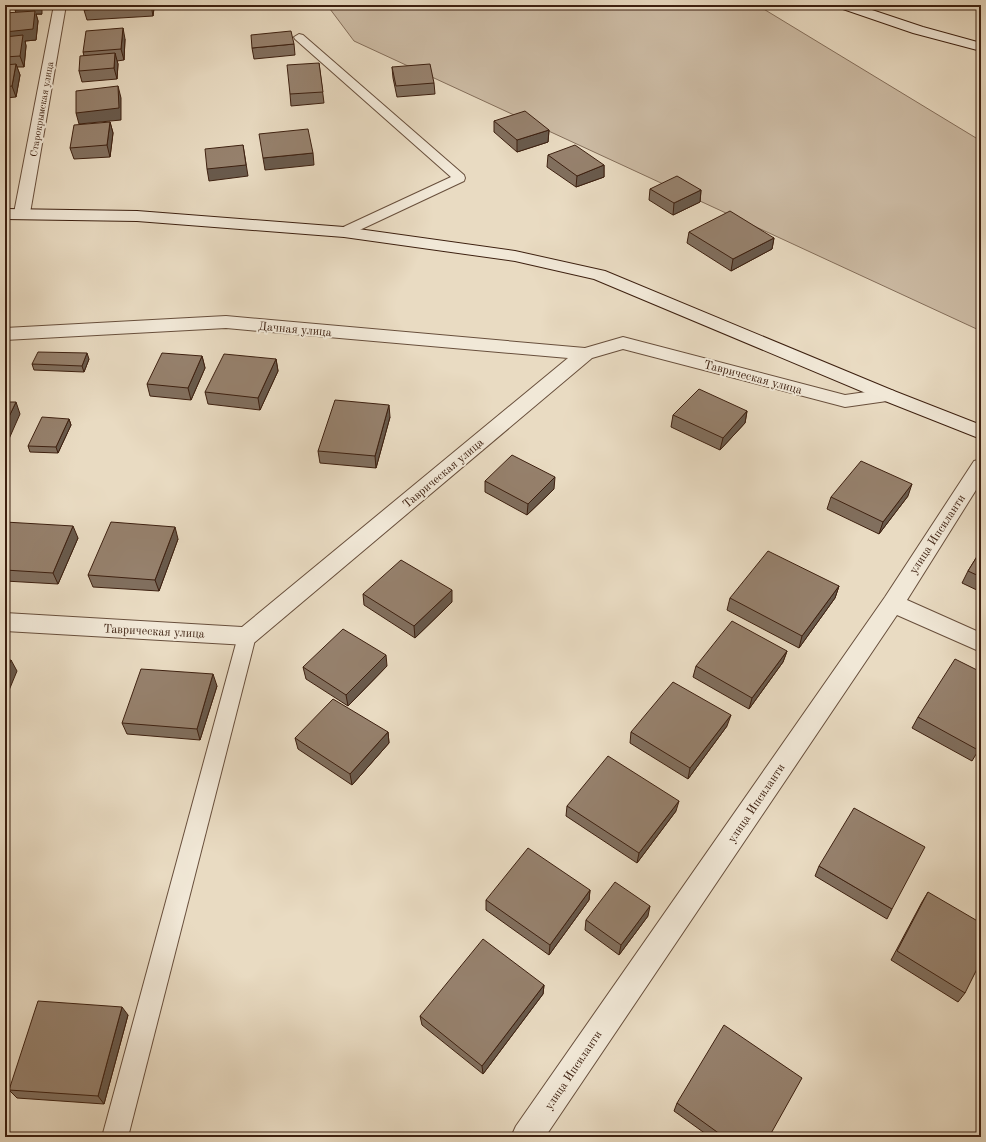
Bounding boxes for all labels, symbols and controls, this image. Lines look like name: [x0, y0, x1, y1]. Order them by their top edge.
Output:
street label: Старокрымская улица: [29, 61, 55, 158]
street label: Дачная улица: [258, 321, 332, 339]
street label: Таврическая улица: [702, 359, 803, 397]
street label: Таврическая улица: [401, 437, 486, 511]
street label: улица Ипсиланти: [908, 493, 968, 576]
street label: Таврическая улица: [103, 623, 205, 641]
street label: улица Ипсиланти: [726, 762, 788, 845]
street label: улица Ипсиланти: [543, 1029, 605, 1112]

